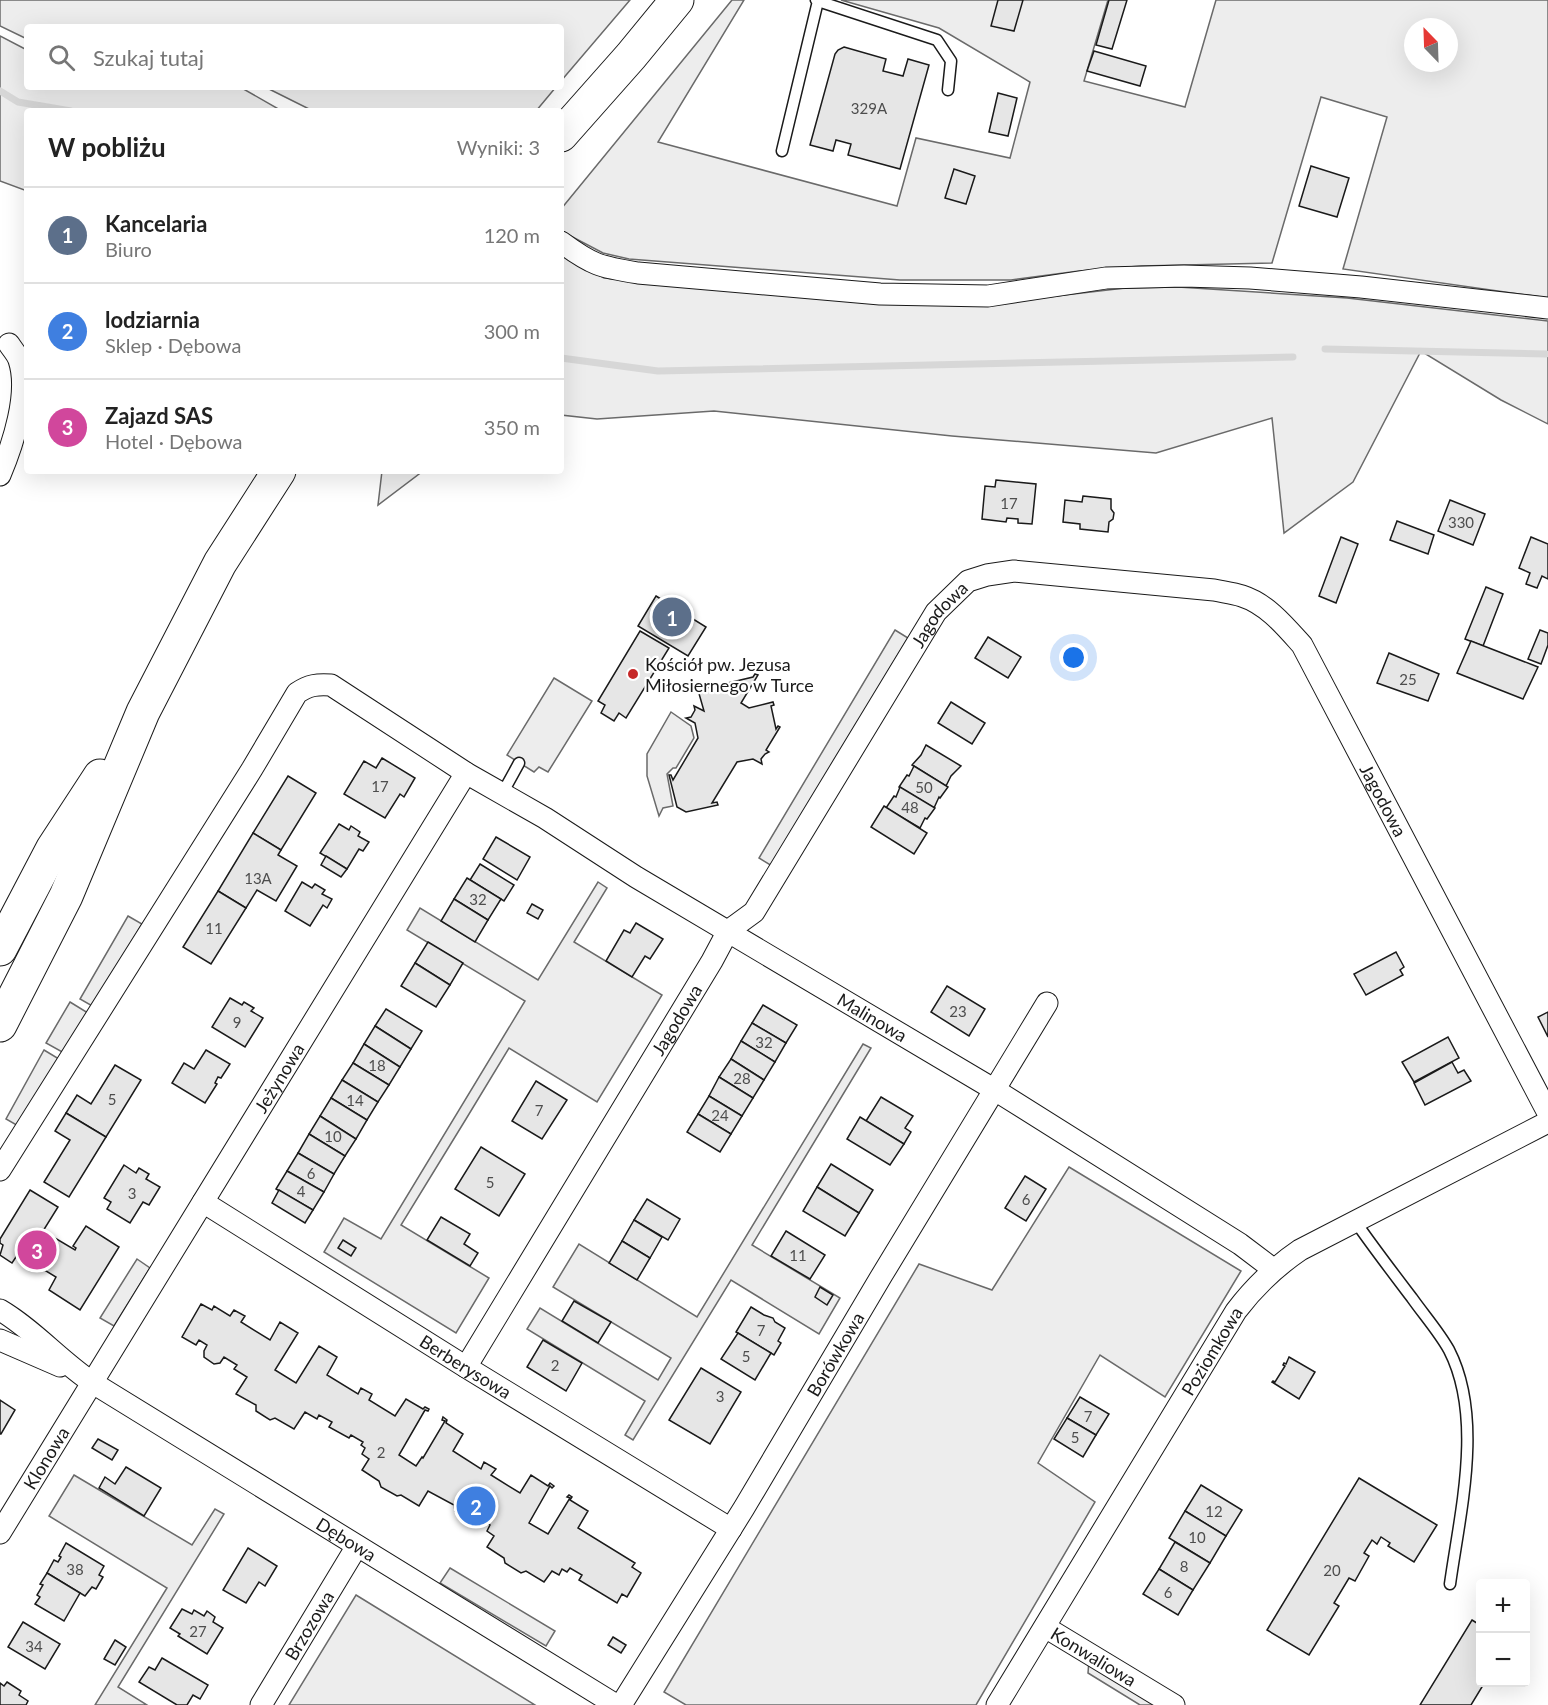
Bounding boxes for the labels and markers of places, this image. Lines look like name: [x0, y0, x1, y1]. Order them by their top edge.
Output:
pin: 1: [652, 594, 692, 640]
place label: Kościół pw. Jezusa Miłosiernego w Turce: [645, 653, 814, 696]
marker: Kościół pw. Jezusa Miłosiernego w Turce: [626, 667, 640, 681]
pin: 3: [18, 1228, 57, 1272]
pin: 2: [456, 1484, 496, 1528]

